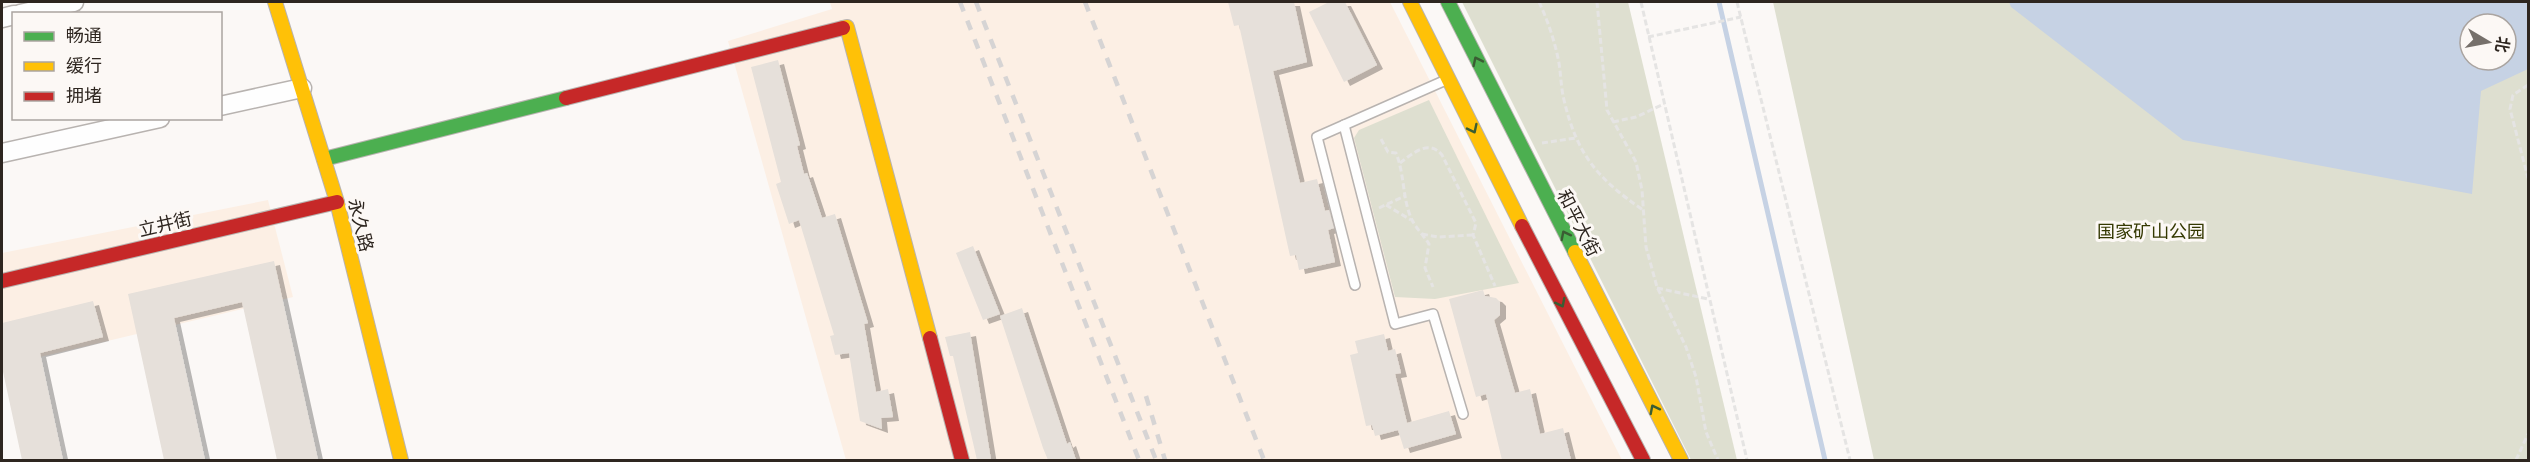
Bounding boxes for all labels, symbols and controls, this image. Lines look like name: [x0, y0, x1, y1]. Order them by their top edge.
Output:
legend: [12, 12, 222, 120]
north arrow: [2458, 12, 2518, 72]
text: 畅通: [66, 22, 102, 49]
text: 北: [2490, 35, 2516, 55]
text: 缓行: [66, 52, 102, 79]
one-way arrow: [1473, 57, 1484, 68]
text: 拥堵: [66, 82, 102, 109]
one-way arrow: [1466, 123, 1477, 134]
street label: 和平大街: [1551, 185, 1607, 261]
street label: 永久路: [341, 196, 381, 254]
street label: 立井街: [136, 205, 194, 243]
park label: 国家矿山公园: [2097, 218, 2205, 245]
one-way arrow: [1560, 231, 1572, 242]
one-way arrow: [1554, 297, 1565, 307]
one-way arrow: [1650, 404, 1661, 415]

